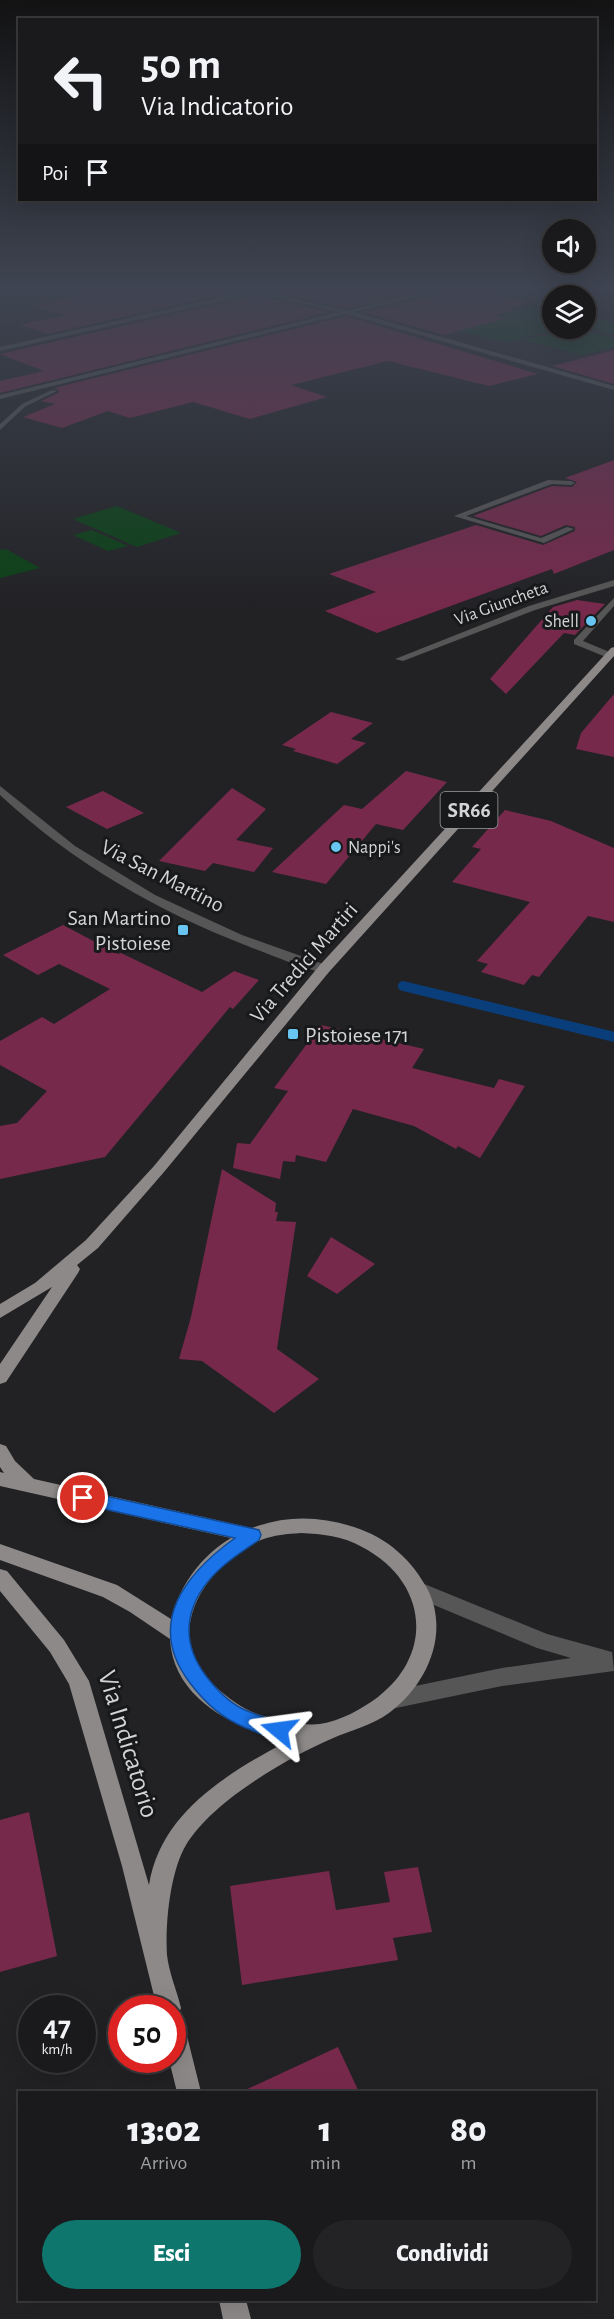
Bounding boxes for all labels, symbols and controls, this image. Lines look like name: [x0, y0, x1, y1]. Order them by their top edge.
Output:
icon: left: [42, 42, 120, 120]
text: 50 m: [141, 44, 221, 86]
text: Via Indicatorio: [141, 93, 293, 120]
icon: arrive: [81, 156, 114, 189]
text: Poi: [42, 162, 69, 184]
map controls: [542, 219, 596, 339]
button: sound: [542, 219, 596, 273]
button: layers: [542, 285, 596, 339]
street label: Via Giuncheta: [452, 579, 550, 629]
place label: Shell: [544, 613, 579, 631]
marker: Shell: [584, 614, 598, 628]
road number: SR66: [440, 792, 498, 828]
street label: Via San Martino: [97, 835, 228, 916]
place label: Nappi's: [348, 839, 401, 857]
marker: Nappi's: [329, 840, 343, 854]
street label: Via Tredici Martiri: [246, 898, 362, 1027]
place label: San Martino Pistoiese: [67, 907, 171, 954]
marker: San Martino Pistoiese: [176, 923, 190, 937]
place label: Pistoiese 171: [305, 1024, 409, 1046]
marker: Pistoiese 171: [286, 1027, 300, 1041]
pin: [57, 1472, 108, 1523]
icon: arrive: [66, 1481, 99, 1514]
street label: Via Indicatorio: [93, 1667, 164, 1821]
position arrow: [247, 1698, 311, 1762]
speed limit sign: 50: [108, 1995, 186, 2073]
text: 47: [43, 2012, 71, 2042]
text: km/h: [42, 2042, 72, 2057]
text: 13:02: [127, 2112, 200, 2148]
text: 1: [319, 2112, 332, 2148]
text: 80: [450, 2112, 487, 2148]
text: Arrivo: [140, 2153, 187, 2173]
text: min: [310, 2153, 341, 2173]
text: m: [460, 2153, 476, 2173]
button: Esci: [42, 2220, 301, 2289]
button: Condividi: [313, 2220, 572, 2289]

